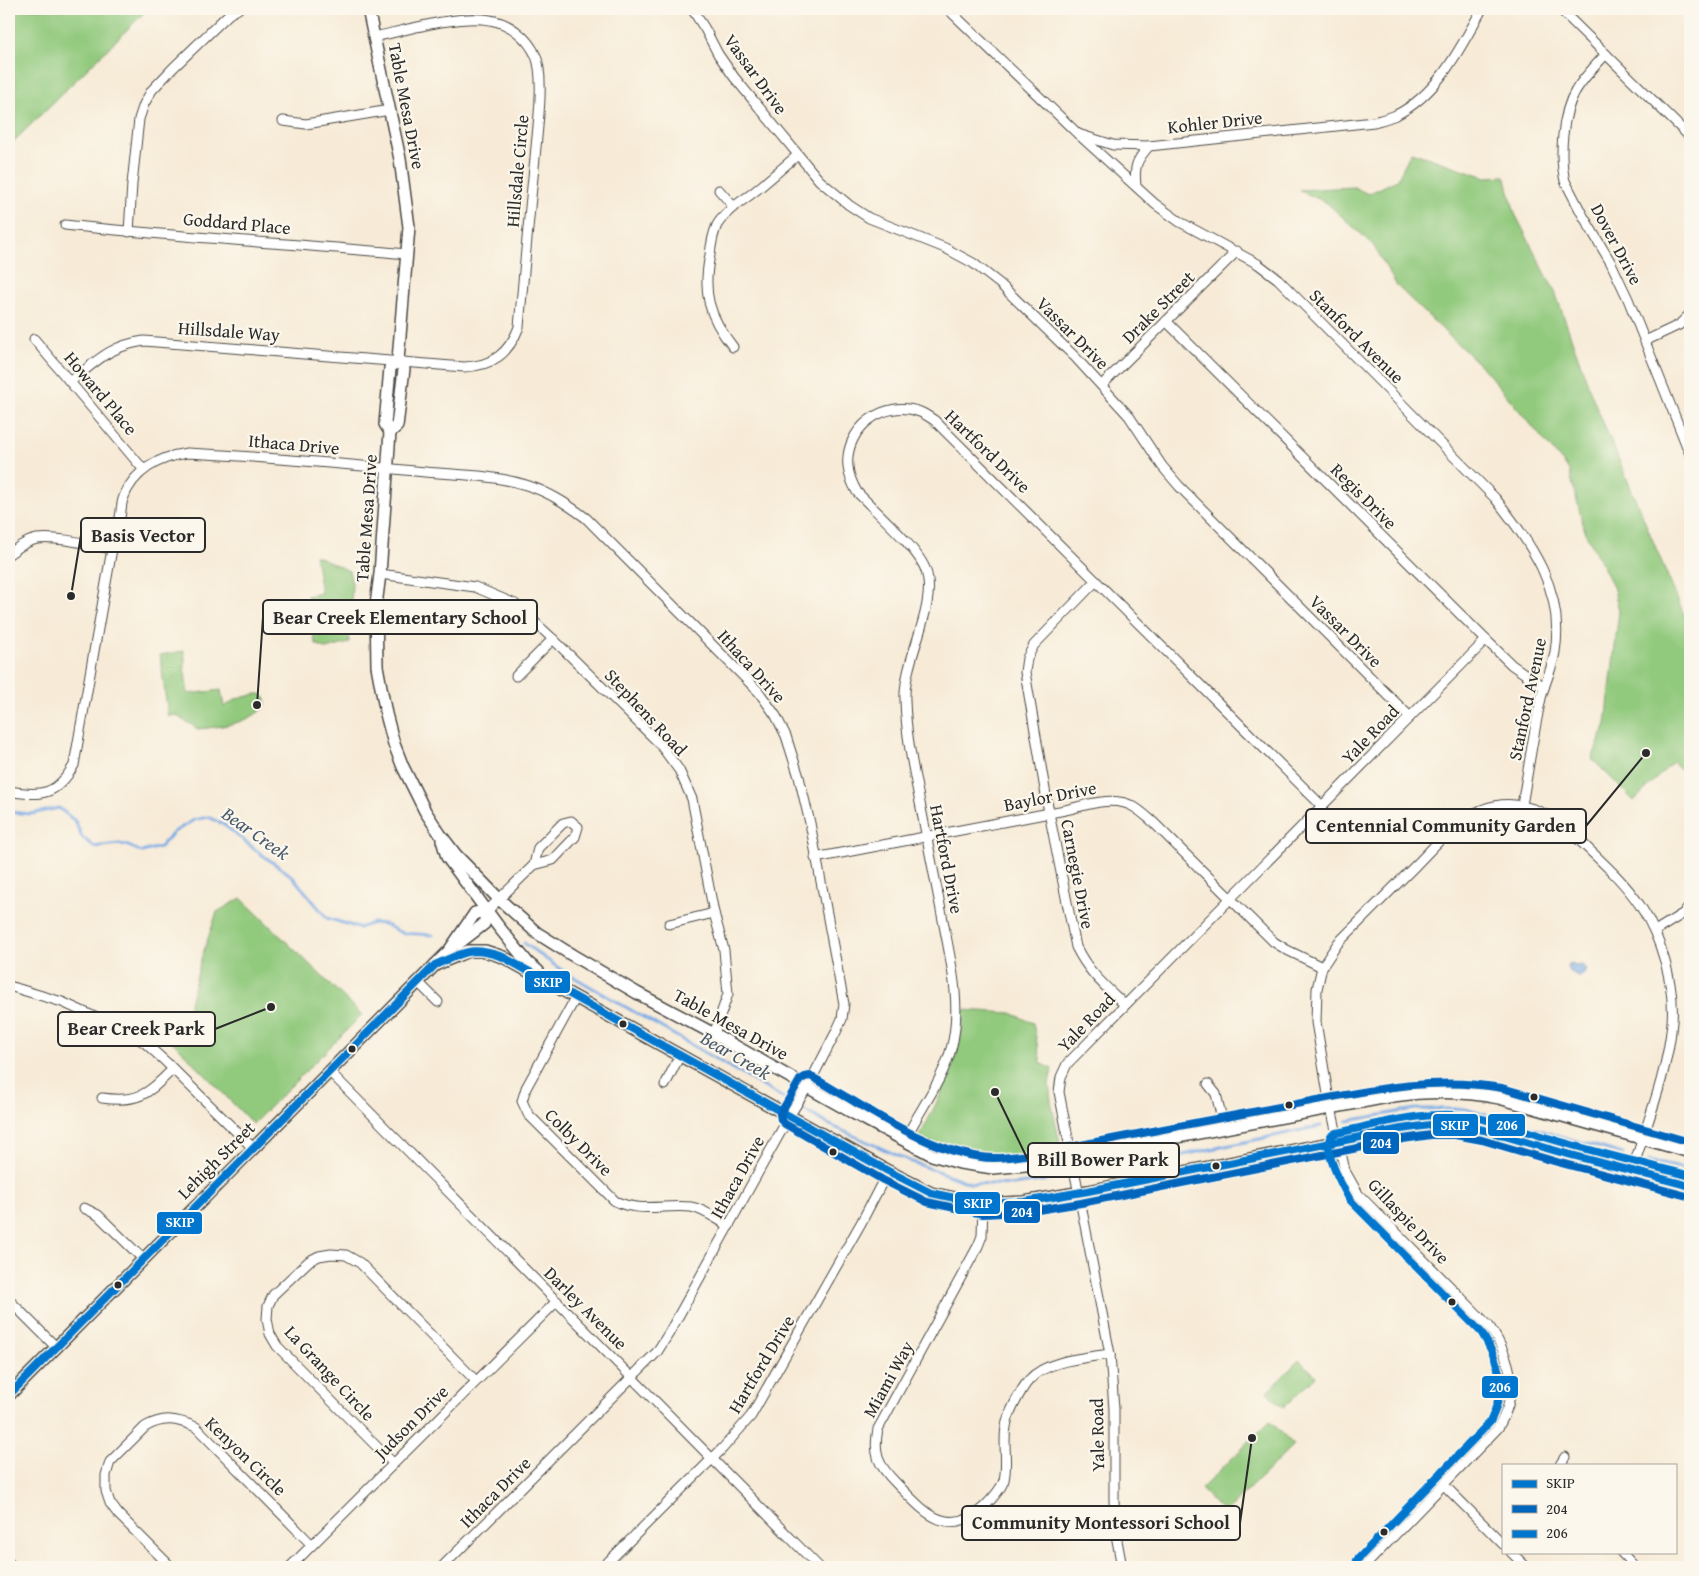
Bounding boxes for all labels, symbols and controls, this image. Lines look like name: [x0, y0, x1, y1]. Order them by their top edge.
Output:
street label: Vassar Drive: [718, 28, 794, 120]
street label: Table Mesa Drive: [382, 41, 432, 171]
street label: Kohler Drive: [1166, 104, 1264, 140]
street label: Hillsdale Circle: [499, 114, 535, 228]
street label: Dover Drive: [1584, 199, 1650, 289]
street label: Goddard Place: [182, 205, 292, 241]
street label: Drake Street: [1115, 264, 1201, 350]
street label: Stanford Avenue: [1303, 282, 1411, 390]
street label: Vassar Drive: [1030, 290, 1116, 376]
street label: Hillsdale Way: [177, 314, 281, 348]
street label: Howard Place: [58, 345, 144, 441]
street label: Hartford Drive: [939, 403, 1037, 499]
street label: Ithaca Drive: [247, 427, 341, 461]
street label: Table Mesa Drive: [348, 453, 384, 583]
street label: Regis Drive: [1325, 457, 1403, 535]
callout: Basis Vector: [81, 518, 205, 552]
text: Basis Vector: [91, 521, 195, 549]
street label: Vassar Drive: [1303, 588, 1389, 674]
callout: Bear Creek Elementary School: [263, 600, 537, 634]
text: Bear Creek Elementary School: [273, 603, 527, 631]
street label: Ithaca Drive: [711, 623, 793, 709]
street label: Stanford Avenue: [1501, 635, 1553, 763]
street label: Stephens Road: [598, 662, 694, 762]
street label: Yale Road: [1335, 698, 1405, 770]
street label: Baylor Drive: [1001, 774, 1099, 818]
water label: Bear Creek: [216, 799, 296, 867]
street label: Hartford Drive: [923, 802, 971, 916]
callout: Centennial Community Garden: [1306, 809, 1586, 843]
text: Centennial Community Garden: [1316, 811, 1577, 839]
street label: Carnegie Drive: [1054, 817, 1102, 931]
line badge: SKIP: [524, 970, 571, 994]
text: SKIP: [533, 972, 563, 992]
street label: Table Mesa Drive: [669, 981, 793, 1067]
street label: Yale Road: [1051, 986, 1121, 1058]
callout: Bear Creek Park: [58, 1012, 215, 1046]
text: Bear Creek Park: [68, 1014, 205, 1042]
unlabelled marker: [618, 1019, 628, 1029]
water label: Bear Creek: [695, 1023, 777, 1087]
unlabelled marker: [347, 1044, 357, 1054]
unlabelled marker: [1529, 1092, 1539, 1102]
unlabelled marker: [1284, 1100, 1294, 1110]
street label: Colby Drive: [539, 1102, 619, 1182]
line badge: SKIP: [1432, 1113, 1479, 1137]
line badge: 206: [1487, 1113, 1526, 1137]
street label: Lehigh Street: [171, 1114, 262, 1205]
text: SKIP: [1440, 1115, 1470, 1135]
text: 206: [1496, 1115, 1518, 1135]
street label: Ithaca Drive: [703, 1131, 771, 1223]
line badge: 204: [1362, 1131, 1400, 1155]
text: 204: [1370, 1133, 1392, 1153]
callout: Bill Bower Park: [1028, 1143, 1179, 1177]
text: Bill Bower Park: [1037, 1145, 1169, 1173]
unlabelled marker: [828, 1147, 838, 1157]
unlabelled marker: [1211, 1161, 1221, 1171]
street label: Gillaspie Drive: [1362, 1172, 1456, 1270]
line badge: SKIP: [954, 1191, 1001, 1215]
text: SKIP: [963, 1193, 993, 1213]
line badge: 204: [1003, 1200, 1041, 1224]
text: 204: [1011, 1202, 1033, 1222]
line badge: SKIP: [156, 1211, 203, 1235]
text: SKIP: [165, 1212, 195, 1232]
street label: Darley Avenue: [538, 1260, 634, 1356]
unlabelled marker: [113, 1280, 123, 1290]
unlabelled marker: [1447, 1297, 1457, 1307]
street label: Hartford Drive: [721, 1310, 801, 1418]
street label: La Grange Circle: [278, 1319, 382, 1427]
street label: Miami Way: [856, 1336, 920, 1422]
line badge: 206: [1481, 1375, 1519, 1399]
text: 206: [1489, 1377, 1511, 1397]
street label: Judson Drive: [366, 1379, 454, 1467]
street label: Yale Road: [1083, 1398, 1111, 1472]
street label: Kenyon Circle: [199, 1410, 293, 1502]
street label: Ithaca Drive: [453, 1450, 537, 1534]
legend: [1502, 1464, 1676, 1554]
text: SKIP: [1546, 1472, 1575, 1493]
text: 204: [1546, 1498, 1568, 1519]
callout: Community Montessori School: [962, 1506, 1240, 1540]
text: Community Montessori School: [972, 1508, 1230, 1536]
text: 206: [1546, 1522, 1568, 1543]
unlabelled marker: [1379, 1527, 1389, 1537]

